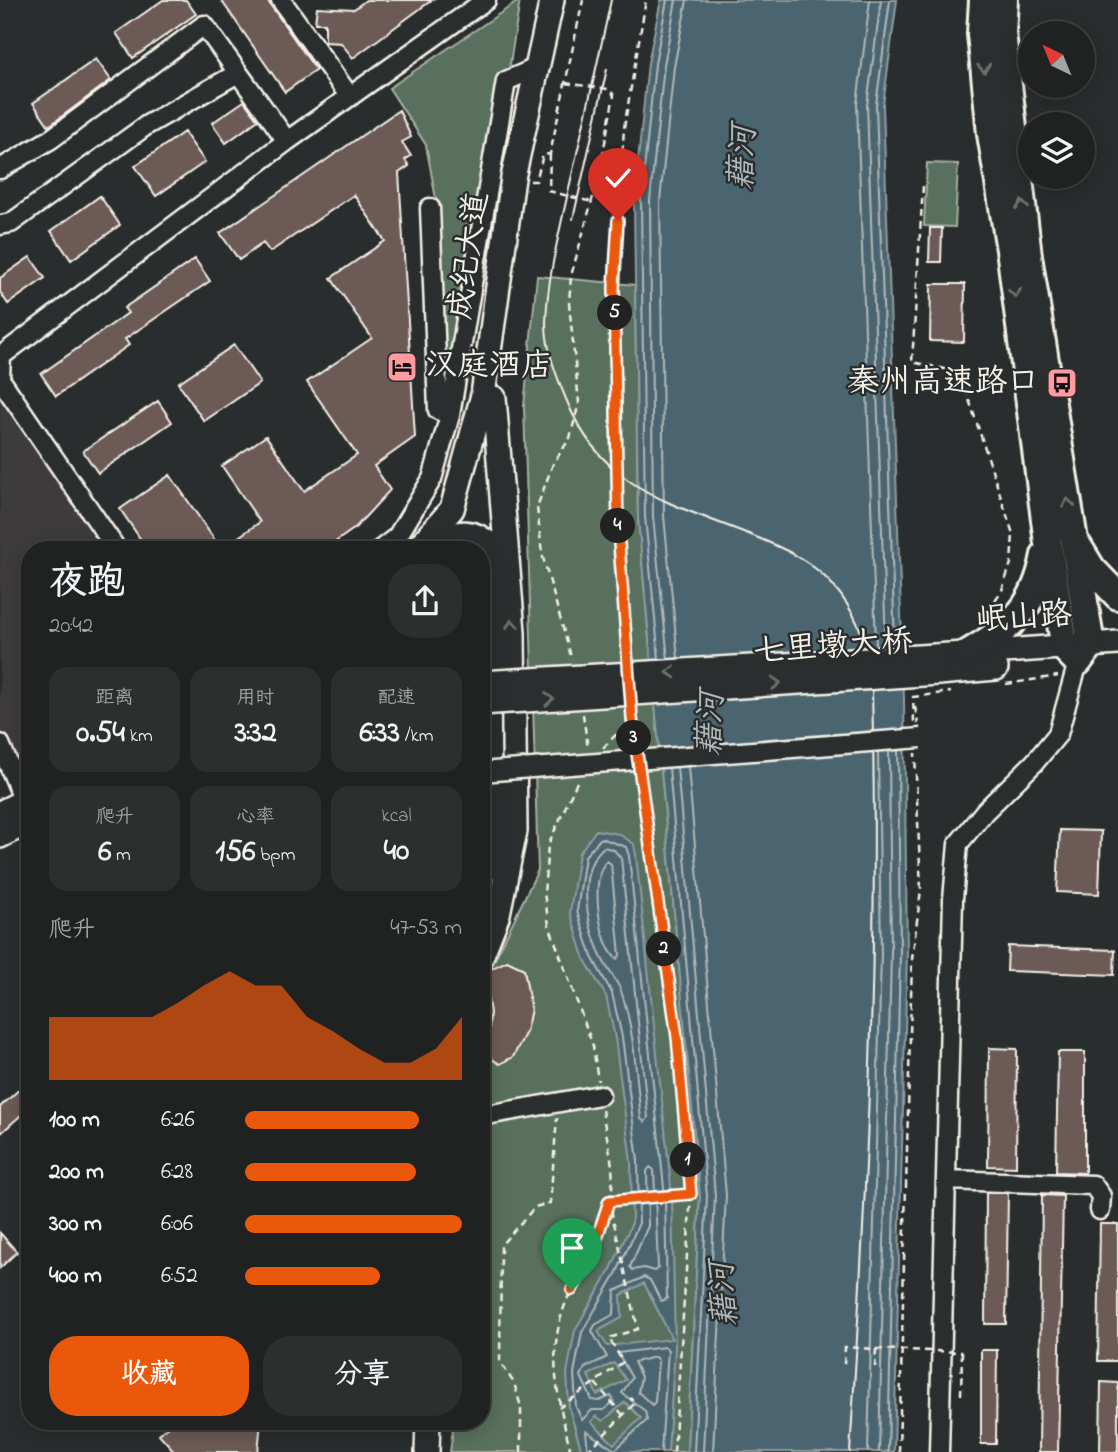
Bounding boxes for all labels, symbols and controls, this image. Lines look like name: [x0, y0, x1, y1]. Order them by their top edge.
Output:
north arrow: [1018, 21, 1096, 98]
map controls: [1018, 21, 1095, 189]
one-way arrow: [977, 62, 992, 74]
button: layers: [1018, 112, 1095, 189]
water label: 藉河: [718, 119, 770, 192]
pin: [588, 148, 648, 220]
icon: check: [599, 159, 637, 197]
street label: 成纪大道: [438, 189, 502, 323]
one-way arrow: [1014, 199, 1029, 211]
one-way arrow: [1008, 287, 1023, 299]
pin: 5: [598, 296, 632, 330]
text: 5: [609, 299, 620, 326]
place label: 汉庭酒店: [425, 344, 553, 391]
hotel icon: 汉庭酒店: [385, 350, 419, 384]
place label: 秦州高速路口: [847, 360, 1039, 407]
bus stop icon: 秦州高速路口: [1045, 366, 1079, 400]
one-way arrow: [1060, 497, 1075, 509]
pin: 4: [600, 508, 636, 544]
text: 4: [614, 512, 621, 539]
text: 夜跑: [49, 556, 125, 612]
button: share: [388, 564, 462, 638]
street label: 岷山路: [974, 592, 1074, 646]
text: 20:42: [49, 610, 93, 643]
one-way arrow: [505, 618, 520, 629]
street label: 七里墩大桥: [752, 619, 914, 677]
one-way arrow: [666, 664, 677, 679]
one-way arrow: [771, 676, 782, 691]
text: 距离: [95, 685, 134, 712]
text: 用时: [236, 685, 275, 712]
text: 配速: [377, 685, 416, 712]
water label: 藉河: [686, 685, 738, 758]
one-way arrow: [544, 692, 555, 707]
text: 0.54: [76, 712, 125, 756]
text: 3:32: [234, 712, 277, 756]
text: 6:33: [359, 712, 400, 756]
pin: 3: [616, 720, 652, 756]
text: km: [125, 723, 153, 750]
text: /km: [400, 723, 434, 750]
text: 3: [630, 724, 637, 751]
text: kcal: [381, 803, 412, 830]
text: 爬升: [95, 804, 134, 831]
text: 心率: [236, 804, 275, 831]
text: 40: [384, 830, 409, 874]
text: 6: [98, 831, 111, 875]
text: 156: [216, 831, 256, 875]
text: m: [111, 842, 131, 869]
text: bpm: [256, 842, 295, 869]
text: 47–53 m: [390, 912, 462, 945]
text: 爬升: [49, 914, 95, 947]
pin: 2: [646, 932, 682, 967]
text: 2: [659, 935, 668, 962]
text: 100 m: [49, 1104, 100, 1137]
text: 6:26: [161, 1104, 195, 1137]
pin: 1: [670, 1142, 706, 1178]
text: 1: [684, 1146, 691, 1173]
text: 200 m: [49, 1156, 104, 1189]
text: 6:28: [161, 1156, 193, 1189]
text: 300 m: [49, 1208, 102, 1241]
text: 6:06: [161, 1208, 193, 1241]
pin: [542, 1218, 602, 1290]
icon: arrive: [553, 1229, 591, 1267]
water label: 藉河: [698, 1254, 751, 1329]
text: 400 m: [49, 1260, 102, 1293]
text: 6:52: [161, 1260, 198, 1293]
button: 收藏: [49, 1336, 249, 1416]
button: 分享: [263, 1336, 462, 1416]

